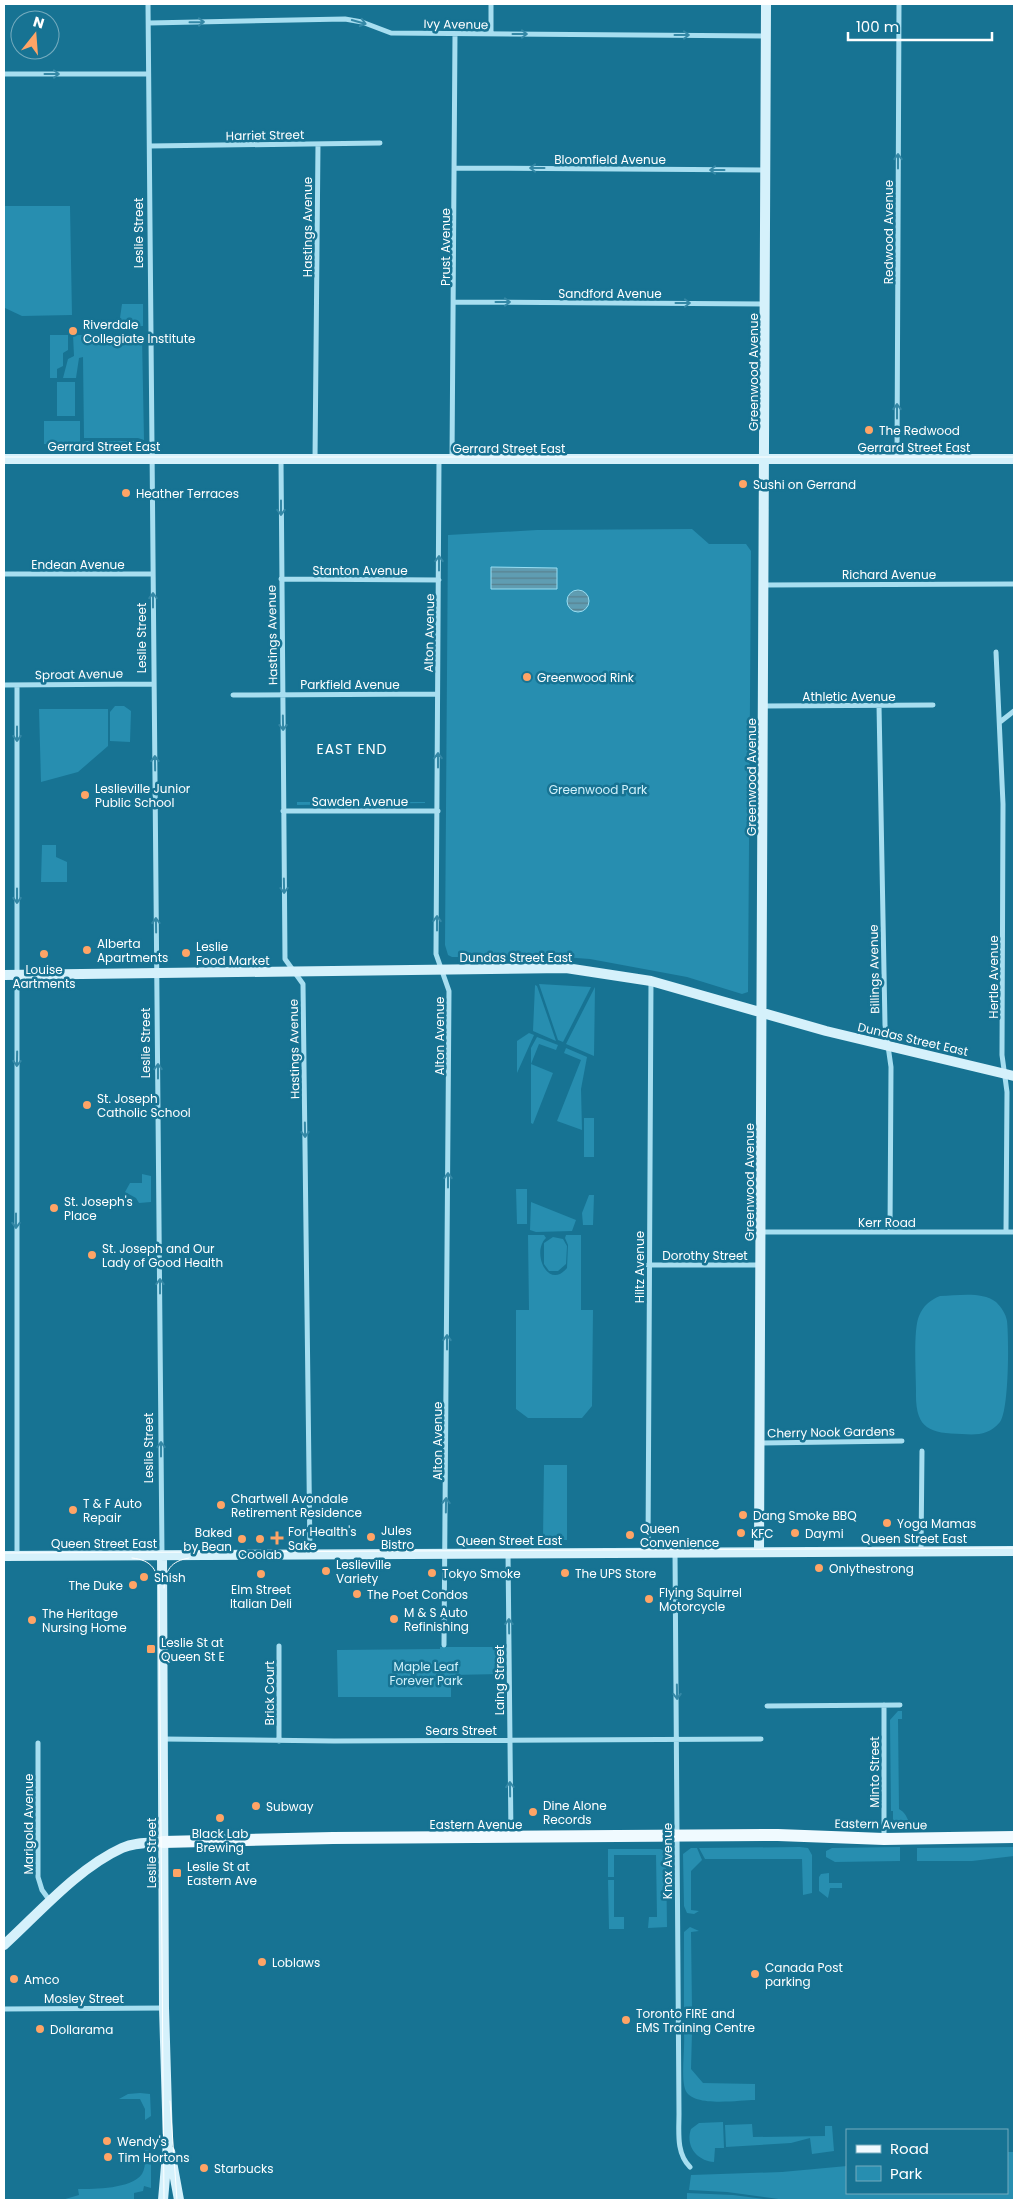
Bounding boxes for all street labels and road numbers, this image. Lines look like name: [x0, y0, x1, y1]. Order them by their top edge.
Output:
street label: Ivy Avenue: [423, 15, 489, 33]
street label: Harriet Street: [226, 126, 304, 144]
street label: Bloomfield Avenue: [554, 151, 666, 168]
street label: Hastings Avenue: [299, 177, 316, 277]
street label: Redwood Avenue: [880, 180, 897, 284]
street label: Leslie Street: [130, 198, 147, 268]
street label: Prust Avenue: [437, 208, 454, 286]
street label: Sandford Avenue: [558, 285, 662, 302]
street label: Greenwood Avenue: [745, 313, 762, 431]
street label: Gerrard Street East: [48, 438, 160, 455]
street label: Gerrard Street East: [858, 439, 970, 456]
street label: Gerrard Street East: [453, 440, 565, 457]
street label: Endean Avenue: [31, 556, 125, 573]
street label: Stanton Avenue: [312, 562, 408, 579]
street label: Richard Avenue: [842, 566, 936, 583]
street label: Hastings Avenue: [263, 585, 281, 685]
street label: Alton Avenue: [420, 593, 438, 673]
street label: Leslie Street: [133, 603, 150, 673]
street label: Sproat Avenue: [35, 665, 123, 683]
street label: Parkfield Avenue: [300, 676, 400, 693]
street label: Athletic Avenue: [802, 688, 896, 705]
street label: Greenwood Avenue: [743, 718, 760, 836]
street label: Sawden Avenue: [312, 793, 408, 810]
street label: Billings Avenue: [865, 924, 883, 1014]
street label: Hertle Avenue: [985, 935, 1002, 1019]
street label: Dundas Street East: [460, 949, 572, 966]
street label: Alton Avenue: [431, 996, 448, 1076]
street label: Hastings Avenue: [285, 999, 303, 1099]
street label: Leslie Street: [137, 1008, 154, 1078]
street label: Dundas Street East: [856, 1018, 970, 1060]
street label: Greenwood Avenue: [741, 1123, 758, 1241]
street label: Kerr Road: [858, 1214, 916, 1231]
street label: Hiltz Avenue: [631, 1231, 648, 1303]
street label: Dorothy Street: [662, 1247, 748, 1264]
street label: Alton Avenue: [429, 1401, 446, 1481]
street label: Leslie Street: [140, 1413, 157, 1483]
street label: Cherry Nook Gardens: [767, 1422, 895, 1442]
street label: Queen Street East: [861, 1530, 967, 1547]
street label: Queen Street East: [456, 1532, 562, 1549]
street label: Queen Street East: [51, 1535, 157, 1552]
street label: Laing Street: [491, 1645, 508, 1715]
street label: Brick Court: [261, 1661, 278, 1725]
street label: Sears Street: [425, 1722, 497, 1739]
street label: Minto Street: [866, 1736, 883, 1808]
street label: Marigold Avenue: [20, 1774, 37, 1875]
street label: Eastern Avenue: [834, 1815, 928, 1833]
street label: Eastern Avenue: [430, 1816, 522, 1833]
street label: Leslie Street: [143, 1818, 160, 1888]
street label: Knox Avenue: [659, 1823, 676, 1899]
street label: Mosley Street: [44, 1990, 124, 2007]

